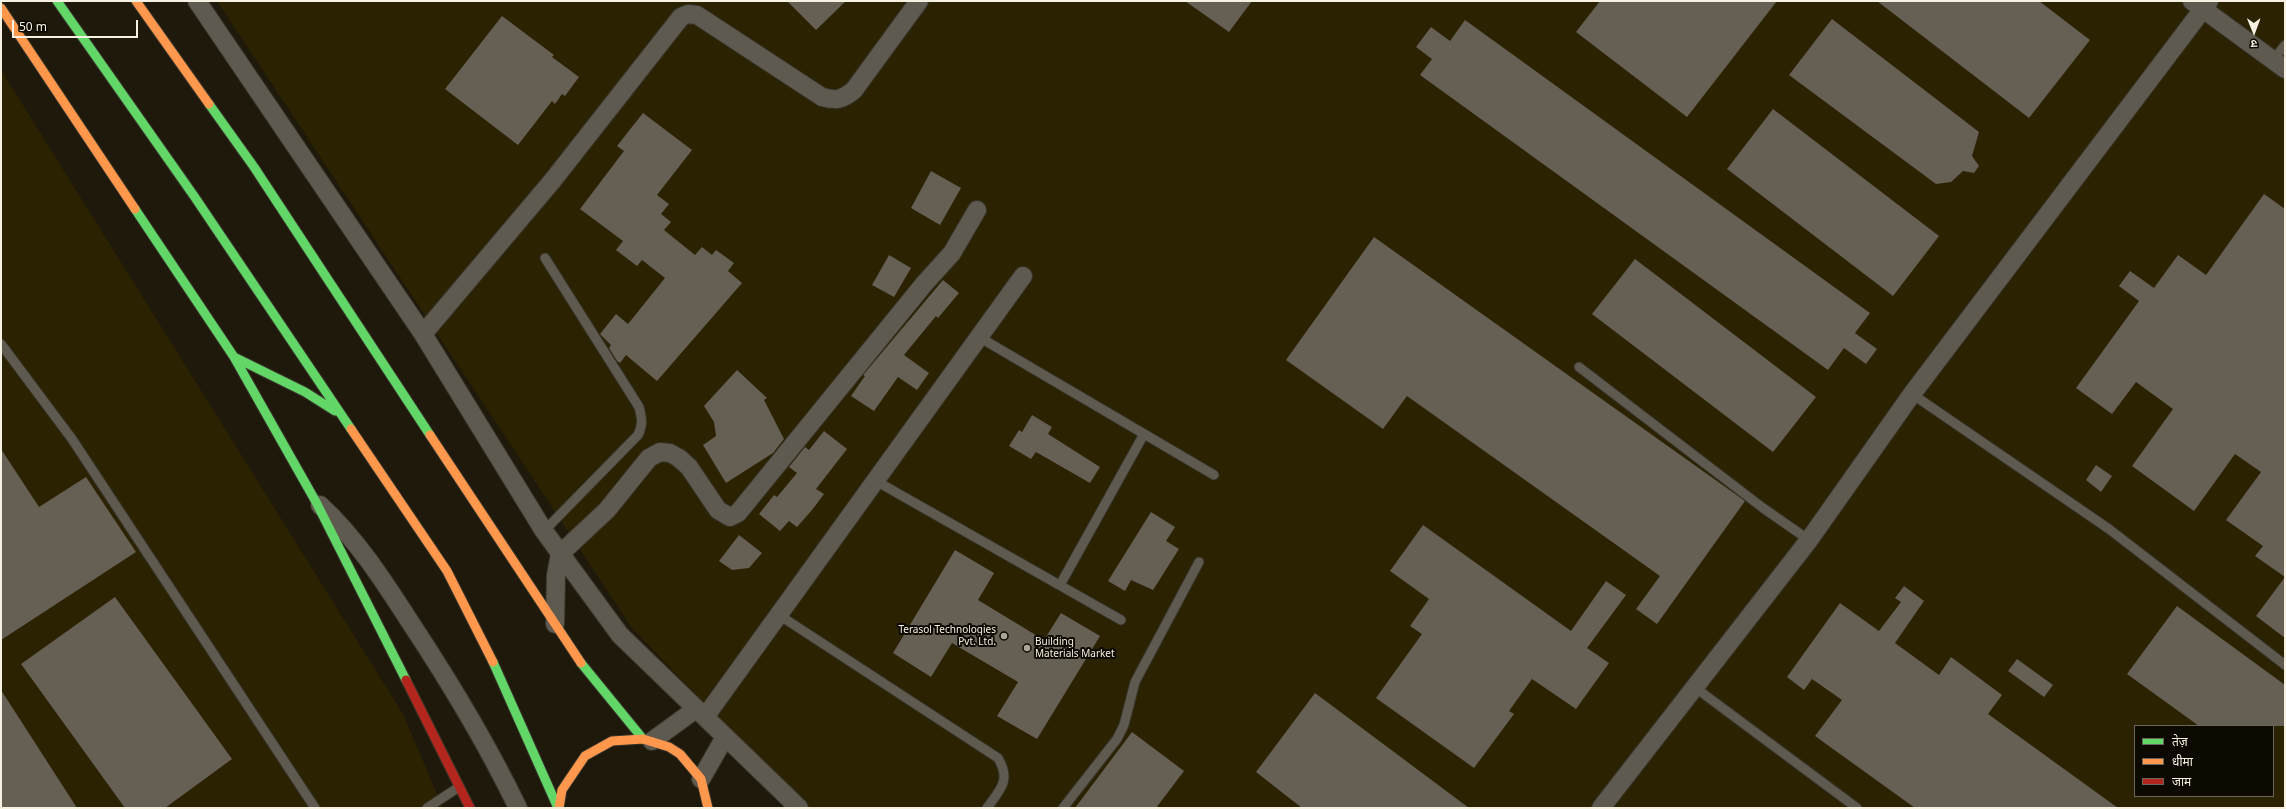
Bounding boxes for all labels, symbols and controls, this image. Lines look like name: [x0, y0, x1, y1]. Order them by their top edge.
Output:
scale bar: [14, 12, 140, 38]
north arrow: [2234, 12, 2274, 52]
text: 50 m: [19, 18, 47, 35]
text: उ: [2251, 37, 2258, 52]
place label: Terasol Technologies Pvt. Ltd.: [898, 624, 996, 648]
marker: Terasol Technologies Pvt. Ltd.: [999, 631, 1009, 641]
place label: Building Materials Market: [1035, 636, 1115, 660]
marker: Building Materials Market: [1022, 643, 1032, 653]
legend: [2134, 725, 2274, 797]
text: तेज़: [2172, 733, 2188, 750]
text: धीमा: [2172, 753, 2193, 770]
text: जाम: [2172, 773, 2191, 790]

